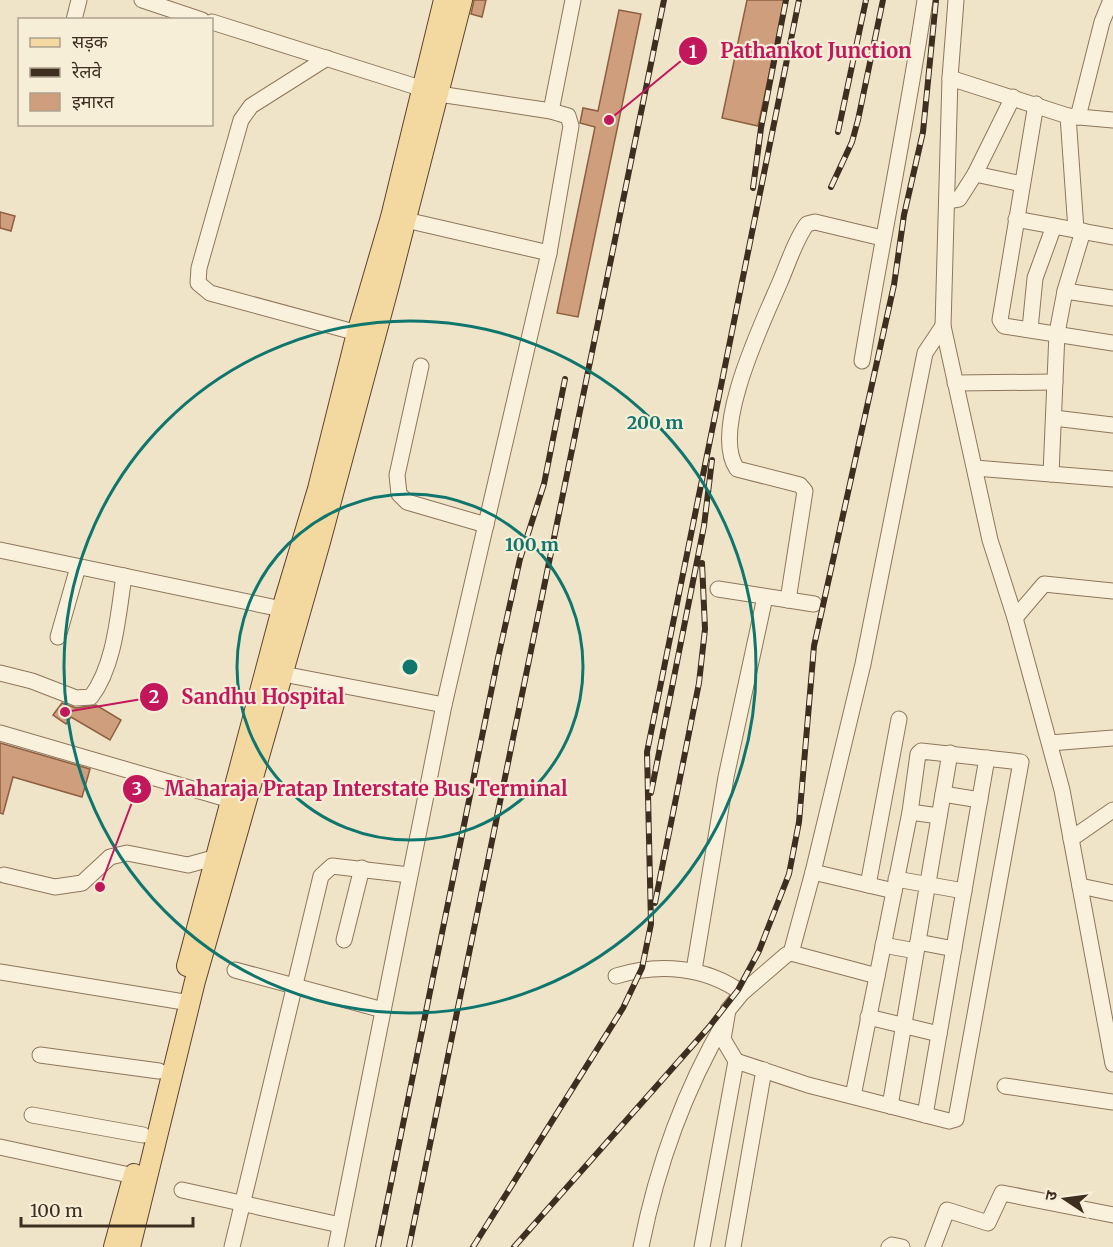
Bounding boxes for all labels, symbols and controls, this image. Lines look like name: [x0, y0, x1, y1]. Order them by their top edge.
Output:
legend: [18, 18, 213, 126]
text: सड़क: [72, 30, 109, 53]
callout: Pathankot Junction: [678, 32, 924, 70]
text: Pathankot Junction: [720, 38, 912, 63]
text: 1: [689, 40, 697, 63]
text: रेलवे: [71, 60, 103, 83]
text: इमारत: [72, 90, 115, 113]
text: 200 m: [627, 411, 683, 434]
text: 100 m: [505, 533, 559, 556]
centre of rings: [400, 657, 420, 677]
callout: Sandhu Hospital: [139, 678, 357, 716]
text: Sandhu Hospital: [181, 684, 345, 709]
text: 2: [149, 685, 159, 708]
callout: Maharaja Pratap Interstate Bus Terminal: [122, 770, 579, 808]
text: Maharaja Pratap Interstate Bus Terminal: [165, 776, 568, 801]
text: 3: [132, 777, 142, 800]
north arrow: [1035, 1169, 1095, 1229]
text: उ: [1040, 1188, 1061, 1202]
scale bar: [21, 1190, 194, 1228]
text: 100 m: [30, 1199, 83, 1222]

